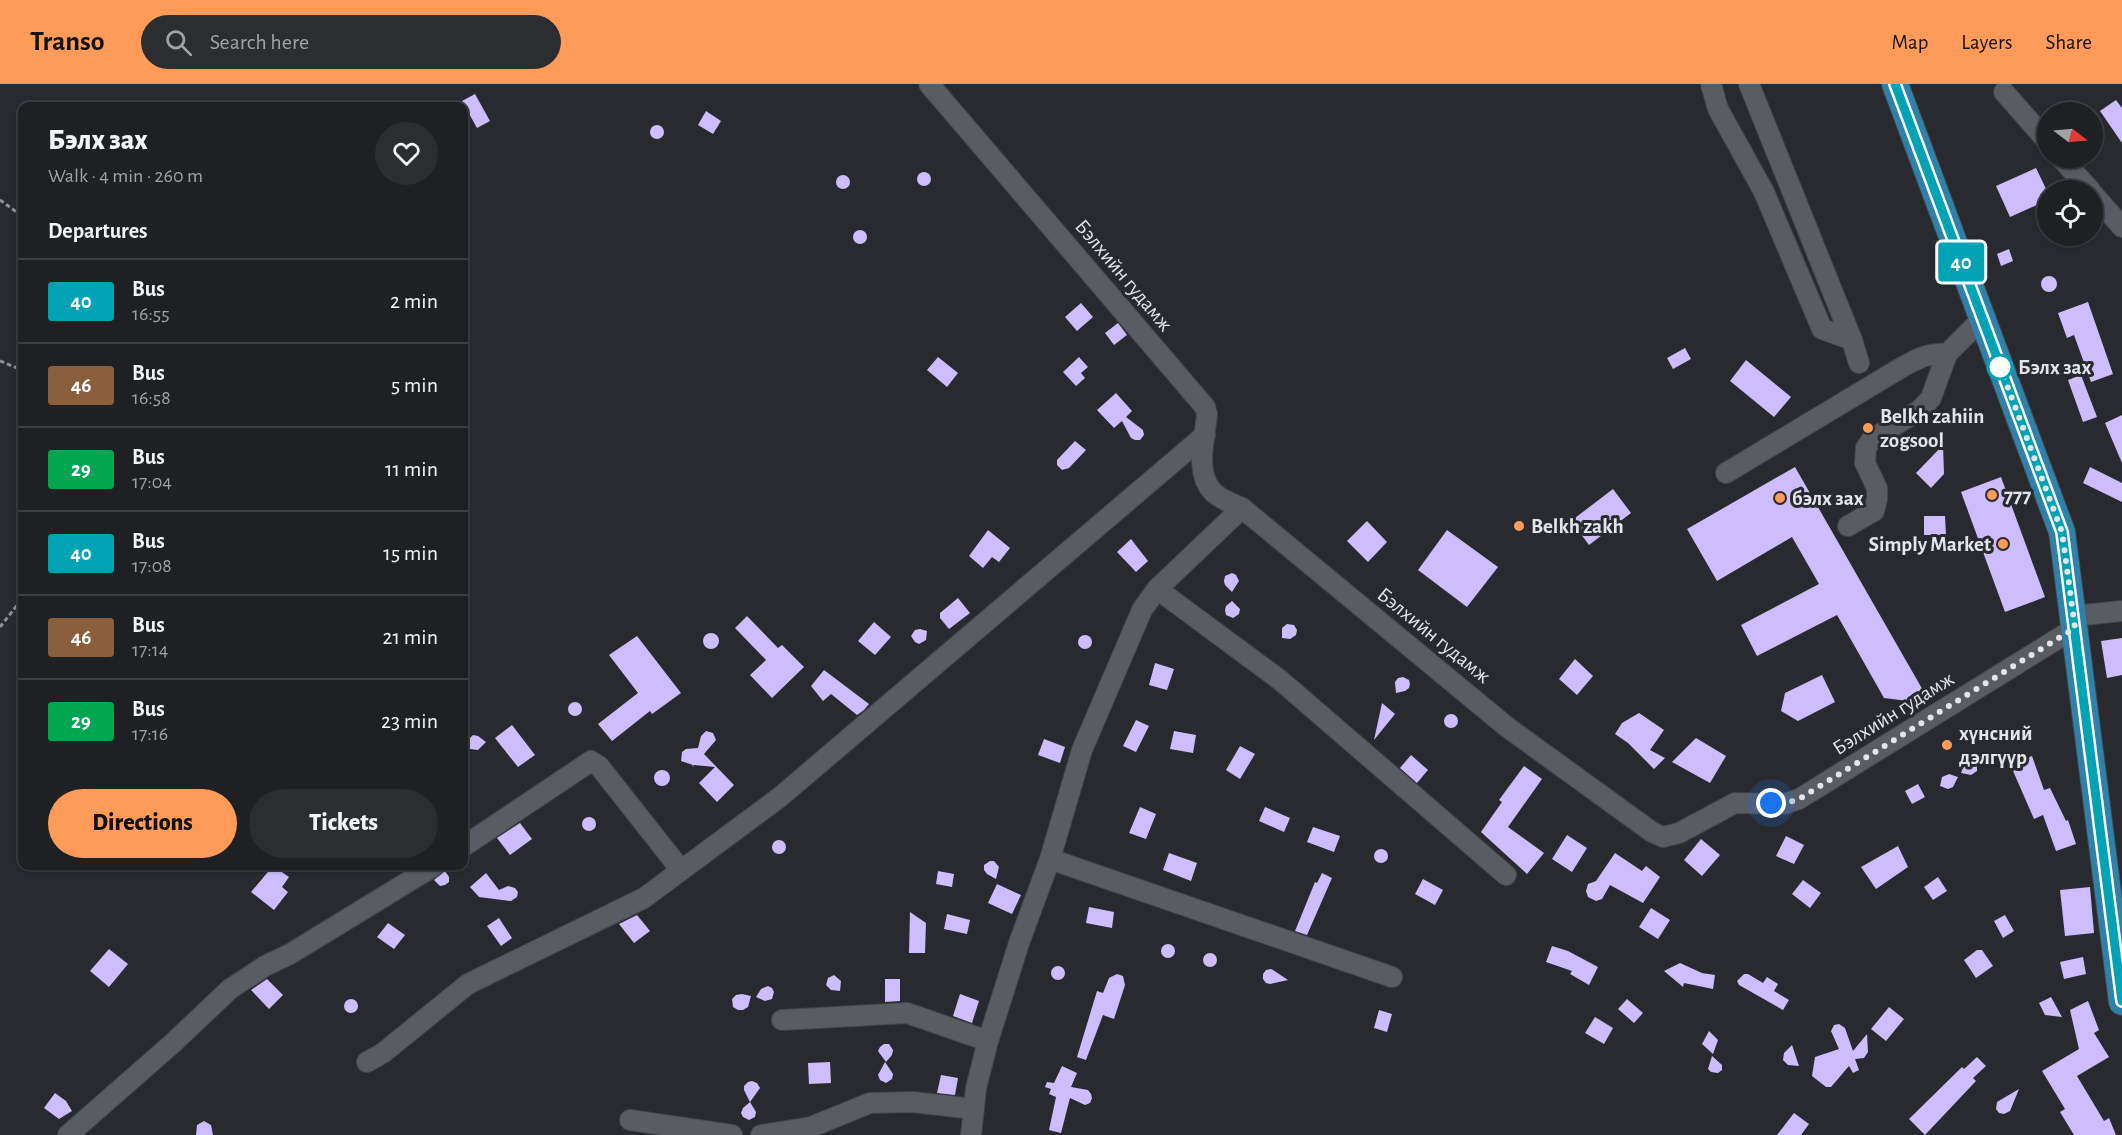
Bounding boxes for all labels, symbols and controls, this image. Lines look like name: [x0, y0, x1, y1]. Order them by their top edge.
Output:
search box: [141, 15, 561, 69]
icon: search: [162, 26, 195, 59]
text: Transo: [30, 28, 105, 56]
text: Search here: [210, 31, 309, 53]
text: Map: [1892, 32, 1928, 53]
text: Layers: [1961, 32, 2012, 53]
text: Share: [2045, 32, 2092, 53]
north arrow: [2037, 102, 2103, 168]
map controls: [2037, 102, 2103, 246]
button: heart: [375, 122, 438, 185]
text: Бэлх зах: [48, 127, 148, 155]
text: Walk · 4 min · 260 m: [48, 166, 203, 186]
button: locate: [2037, 180, 2103, 246]
street label: Бэлхийн гудамж: [1071, 215, 1176, 335]
text: Departures: [48, 220, 148, 242]
line badge: 40: [1934, 242, 1988, 282]
text: 40: [1950, 252, 1972, 273]
text: Bus: [132, 278, 165, 300]
text: 2 min: [390, 290, 438, 312]
text: 40: [70, 291, 92, 312]
text: 16:55: [132, 304, 170, 324]
marker: Бэлх зах: [1987, 354, 2013, 380]
place label: Бэлх зах: [2018, 357, 2091, 378]
text: Bus: [132, 362, 165, 384]
text: 5 min: [391, 374, 438, 396]
text: 46: [71, 375, 91, 396]
text: 16:58: [132, 388, 171, 408]
place label: Belkh zahiin zogsool: [1880, 406, 1984, 451]
marker: Belkh zahiin zogsool: [1861, 421, 1875, 435]
text: Bus: [132, 446, 165, 468]
text: 11 min: [385, 458, 438, 480]
text: 29: [71, 459, 91, 480]
text: 17:04: [132, 472, 172, 492]
place label: 777: [2004, 485, 2031, 506]
place label: бэлх зах: [1792, 488, 1864, 509]
marker: 777: [1985, 488, 1999, 502]
marker: бэлх зах: [1773, 491, 1787, 505]
place label: Belkh zakh: [1531, 516, 1624, 537]
marker: Belkh zakh: [1512, 519, 1526, 533]
text: Bus: [132, 530, 165, 552]
place label: Simply Market: [1868, 534, 1991, 555]
marker: Simply Market: [1996, 537, 2010, 551]
text: 15 min: [383, 542, 438, 564]
text: 40: [70, 543, 92, 564]
text: 17:08: [132, 556, 172, 576]
street label: Бэлхийн гудамж: [1373, 584, 1494, 687]
text: Bus: [132, 614, 165, 636]
text: 21 min: [383, 626, 438, 648]
text: 46: [71, 627, 91, 648]
text: 17:14: [132, 640, 168, 660]
street label: Бэлхийн гудамж: [1829, 668, 1958, 759]
text: Bus: [132, 698, 165, 720]
text: 23 min: [381, 710, 438, 732]
text: 29: [71, 711, 91, 732]
place label: хүнсний дэлгүүр: [1959, 723, 2032, 768]
text: 17:16: [132, 724, 168, 744]
marker: хүнсний дэлгүүр: [1940, 738, 1954, 752]
your location: [1756, 788, 1786, 818]
button: Directions: [48, 789, 237, 858]
button: Tickets: [249, 789, 438, 858]

